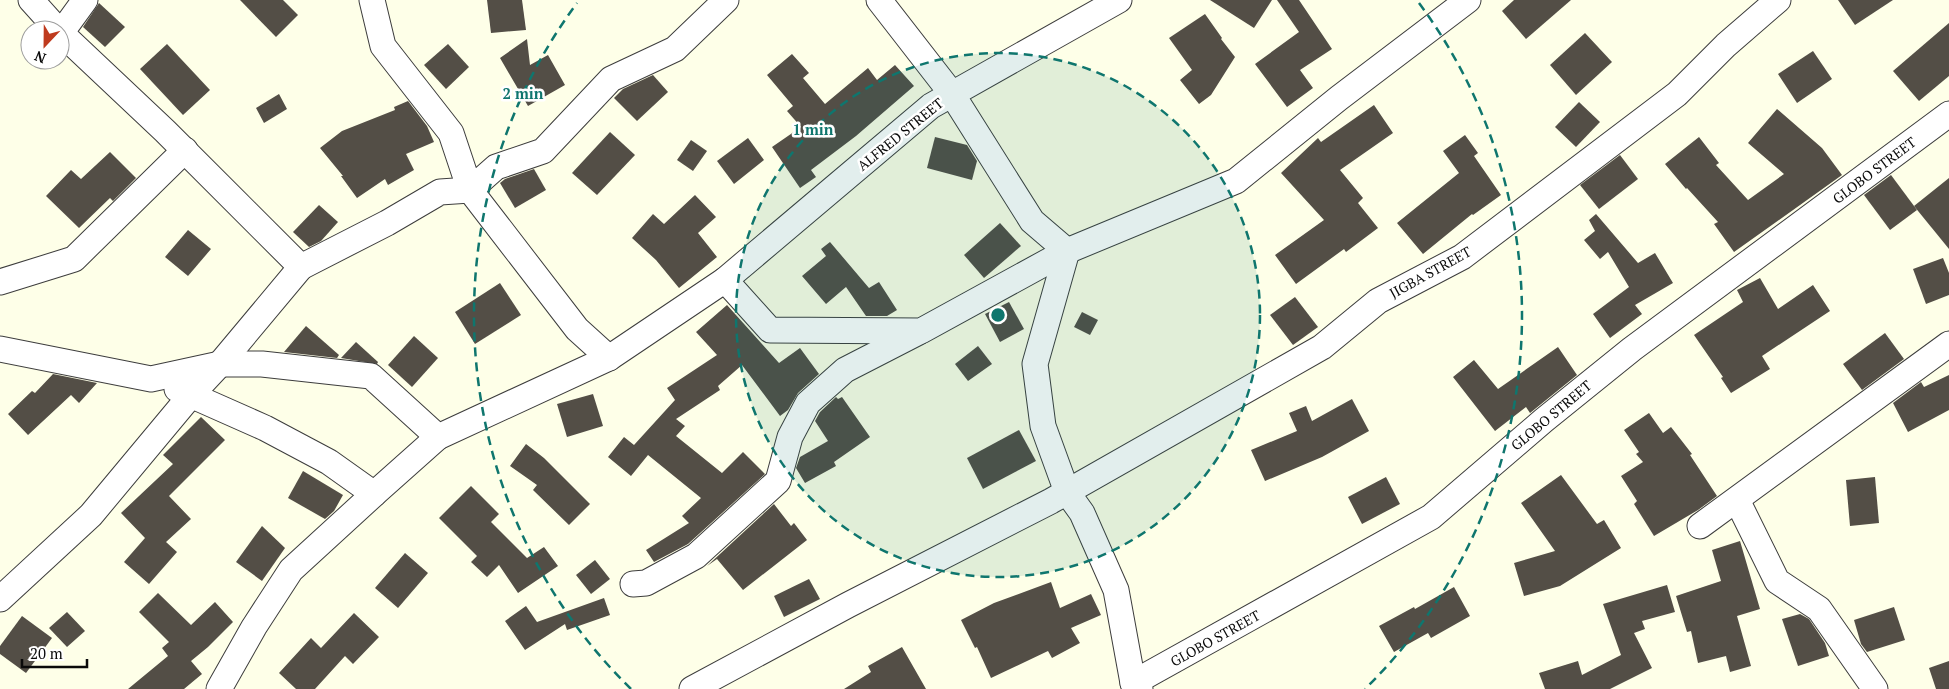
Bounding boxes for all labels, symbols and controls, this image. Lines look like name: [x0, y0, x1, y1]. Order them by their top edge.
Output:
north arrow: [20, 20, 70, 70]
text: N: [31, 47, 48, 68]
text: 2 min: [502, 83, 544, 103]
street label: ALFRED STREET: [853, 93, 947, 175]
text: 1 min: [792, 119, 834, 139]
street label: GLOBO STREET: [1828, 132, 1920, 208]
street label: JIGBA STREET: [1386, 242, 1475, 302]
centre of rings: [989, 306, 1007, 324]
street label: GLOBO STREET: [1507, 375, 1596, 454]
street label: GLOBO STREET: [1167, 605, 1264, 670]
scale bar: [22, 636, 88, 668]
text: 20 m: [30, 643, 63, 663]

